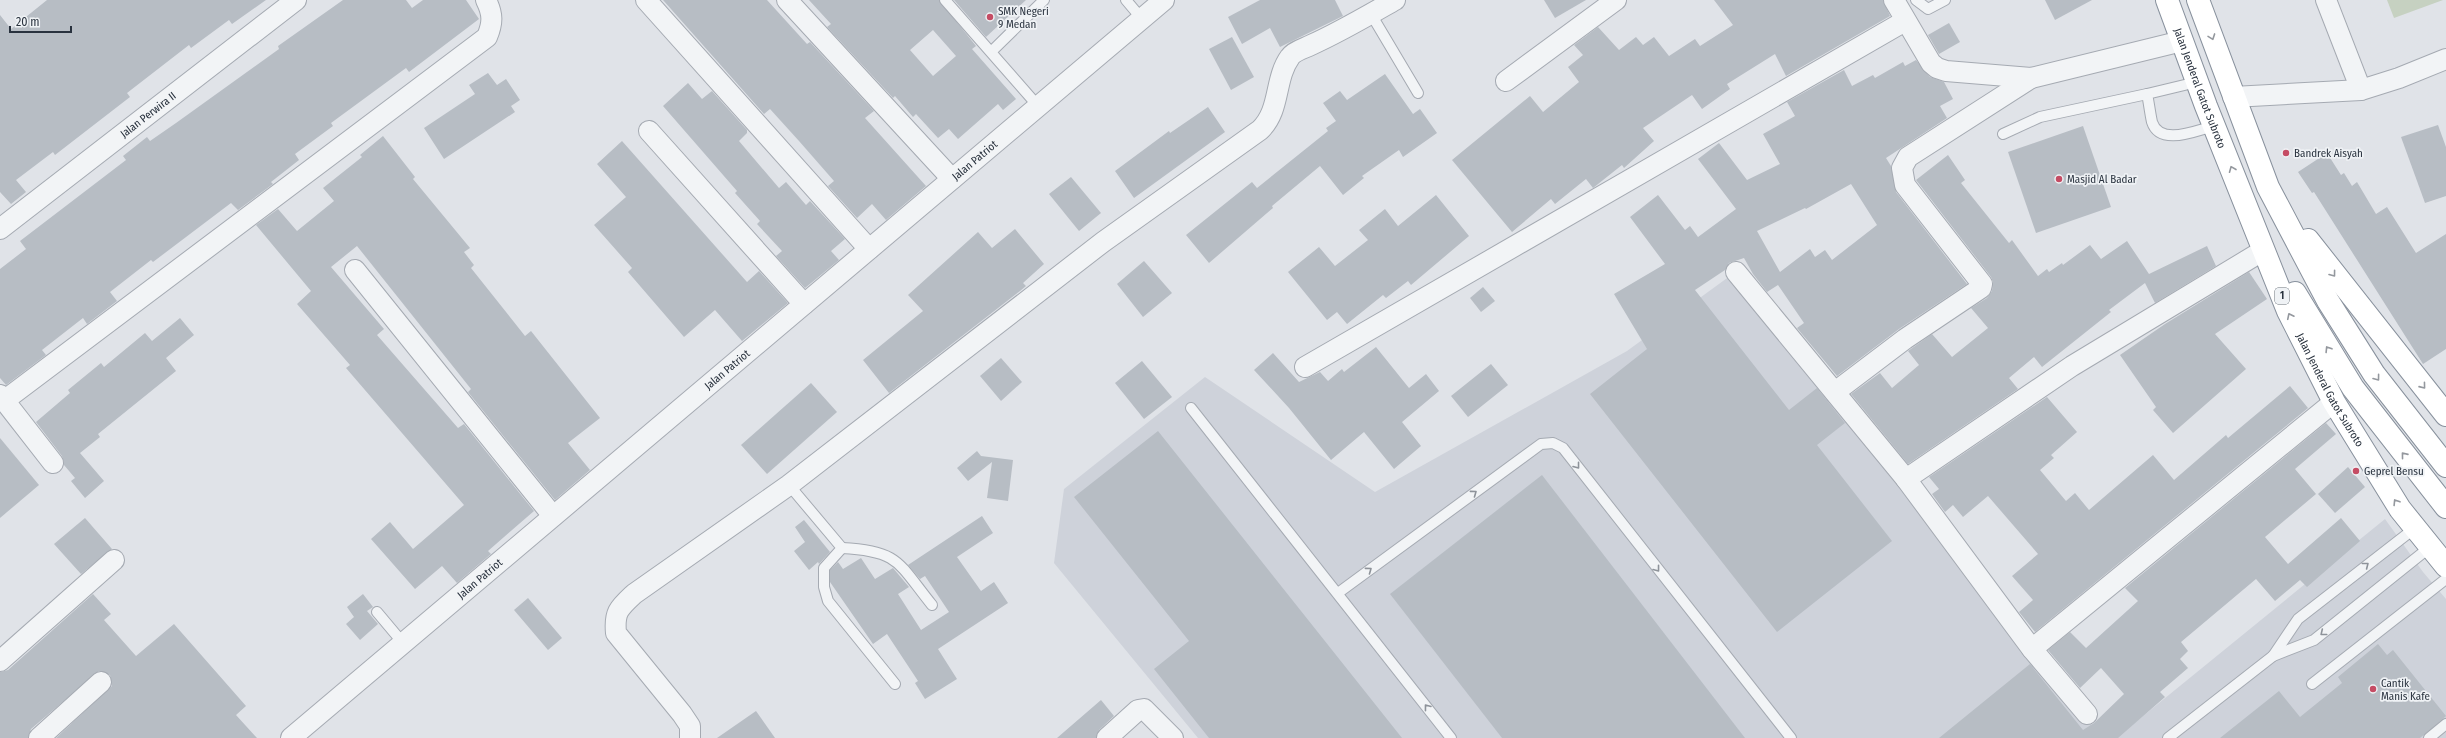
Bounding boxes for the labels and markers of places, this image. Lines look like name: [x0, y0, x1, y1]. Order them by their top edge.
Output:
place label: SMK Negeri 9 Medan: [998, 5, 1049, 31]
marker: SMK Negeri 9 Medan: [985, 12, 995, 22]
place label: Bandrek Aisyah: [2294, 147, 2363, 160]
marker: Bandrek Aisyah: [2281, 148, 2291, 158]
place label: Masjid Al Badar: [2067, 173, 2137, 186]
marker: Masjid Al Badar: [2054, 174, 2064, 184]
place label: Geprel Bensu: [2364, 465, 2424, 478]
marker: Geprel Bensu: [2351, 466, 2361, 476]
place label: Cantik Manis Kafe: [2381, 677, 2430, 703]
marker: Cantik Manis Kafe: [2368, 684, 2378, 694]

